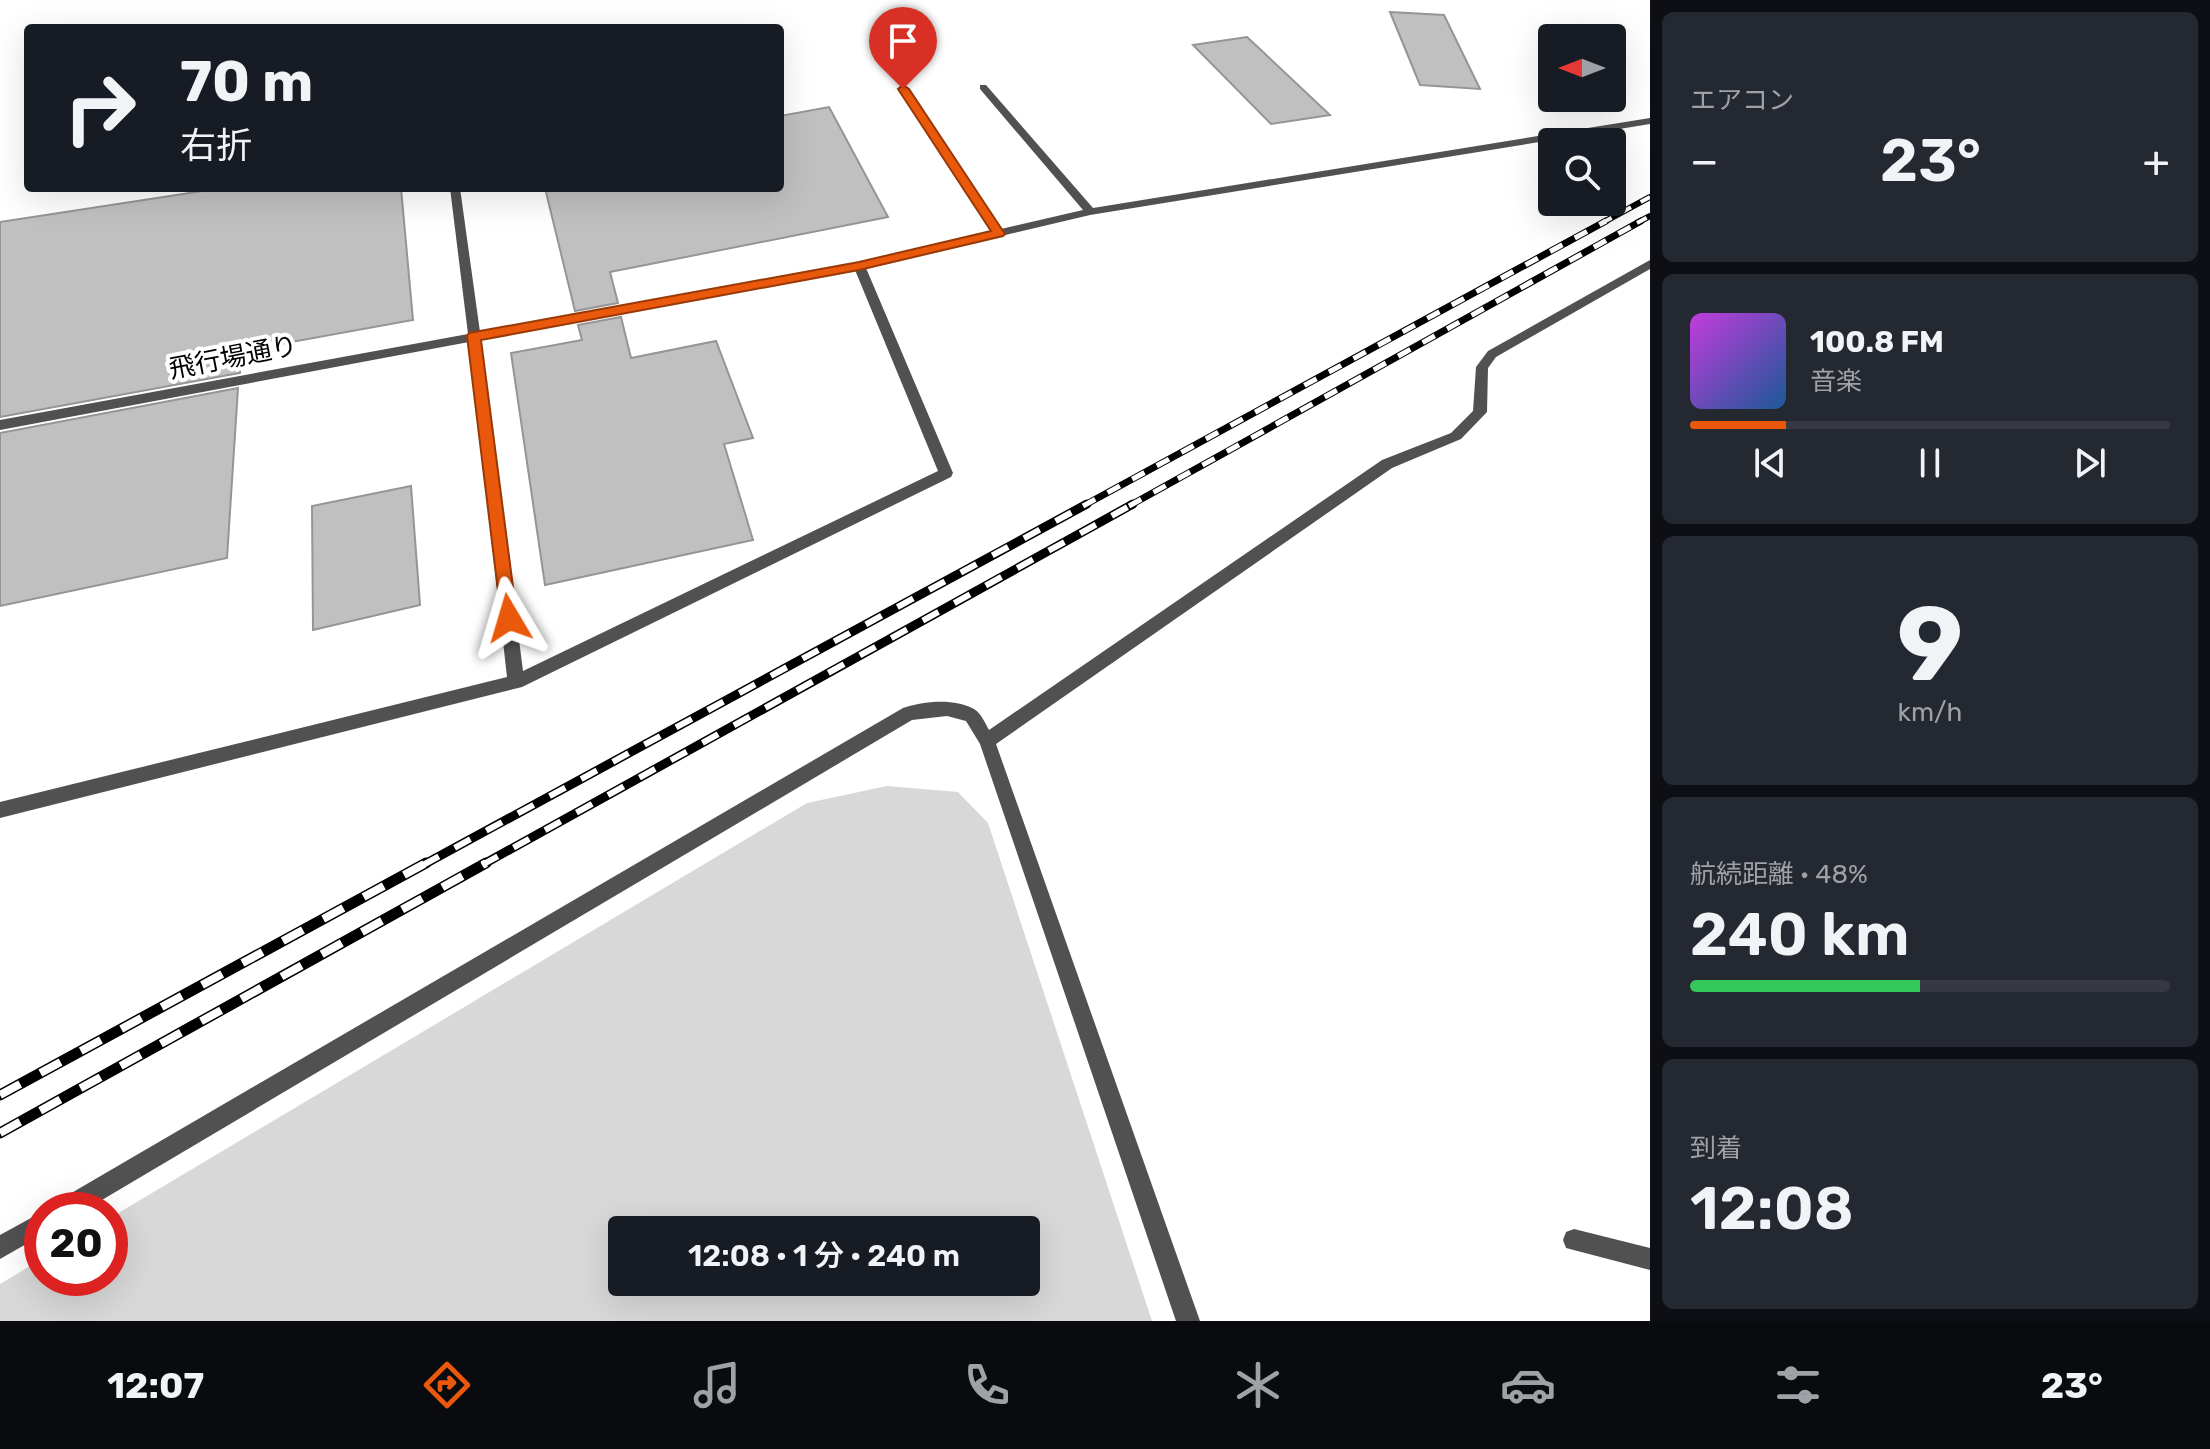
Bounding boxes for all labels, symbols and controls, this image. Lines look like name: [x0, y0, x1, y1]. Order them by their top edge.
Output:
pin: [869, 7, 937, 89]
icon: arrive: [881, 19, 925, 63]
north arrow: [1538, 24, 1626, 112]
map controls: [1538, 24, 1626, 216]
text: 70 m: [180, 49, 313, 115]
icon: right: [48, 56, 152, 160]
text: エアコン: [1690, 85, 1794, 116]
text: 右折: [180, 124, 252, 167]
text: 23°: [1880, 125, 1981, 196]
button: search: [1538, 128, 1626, 216]
text: −: [1690, 135, 1719, 187]
text: +: [2143, 135, 2170, 187]
text: 100.8 FM: [1810, 324, 1944, 360]
street label: 飛行場通り: [166, 330, 300, 385]
text: 音楽: [1810, 366, 1862, 397]
icon: previous: [1748, 441, 1792, 485]
icon: pause: [1908, 441, 1952, 485]
icon: next: [2068, 441, 2112, 485]
position arrow: [467, 576, 551, 660]
text: 9: [1897, 583, 1963, 706]
text: km/h: [1898, 697, 1962, 728]
text: 航続距離 · 48%: [1690, 859, 1868, 890]
text: 240 km: [1690, 899, 1910, 970]
text: 到着: [1690, 1133, 1742, 1164]
text: 12:08: [1690, 1173, 1854, 1244]
speed limit sign: 20: [24, 1192, 128, 1296]
text: 12:08 · 1 分 · 240 m: [688, 1238, 960, 1274]
icon: directions: [419, 1357, 475, 1413]
icon: music: [689, 1357, 745, 1413]
icon: phone: [959, 1357, 1015, 1413]
icon: climate: [1230, 1357, 1286, 1413]
icon: car: [1500, 1357, 1556, 1413]
icon: filters: [1770, 1357, 1826, 1413]
text: 12:07: [107, 1364, 204, 1407]
text: 23°: [2041, 1364, 2103, 1407]

